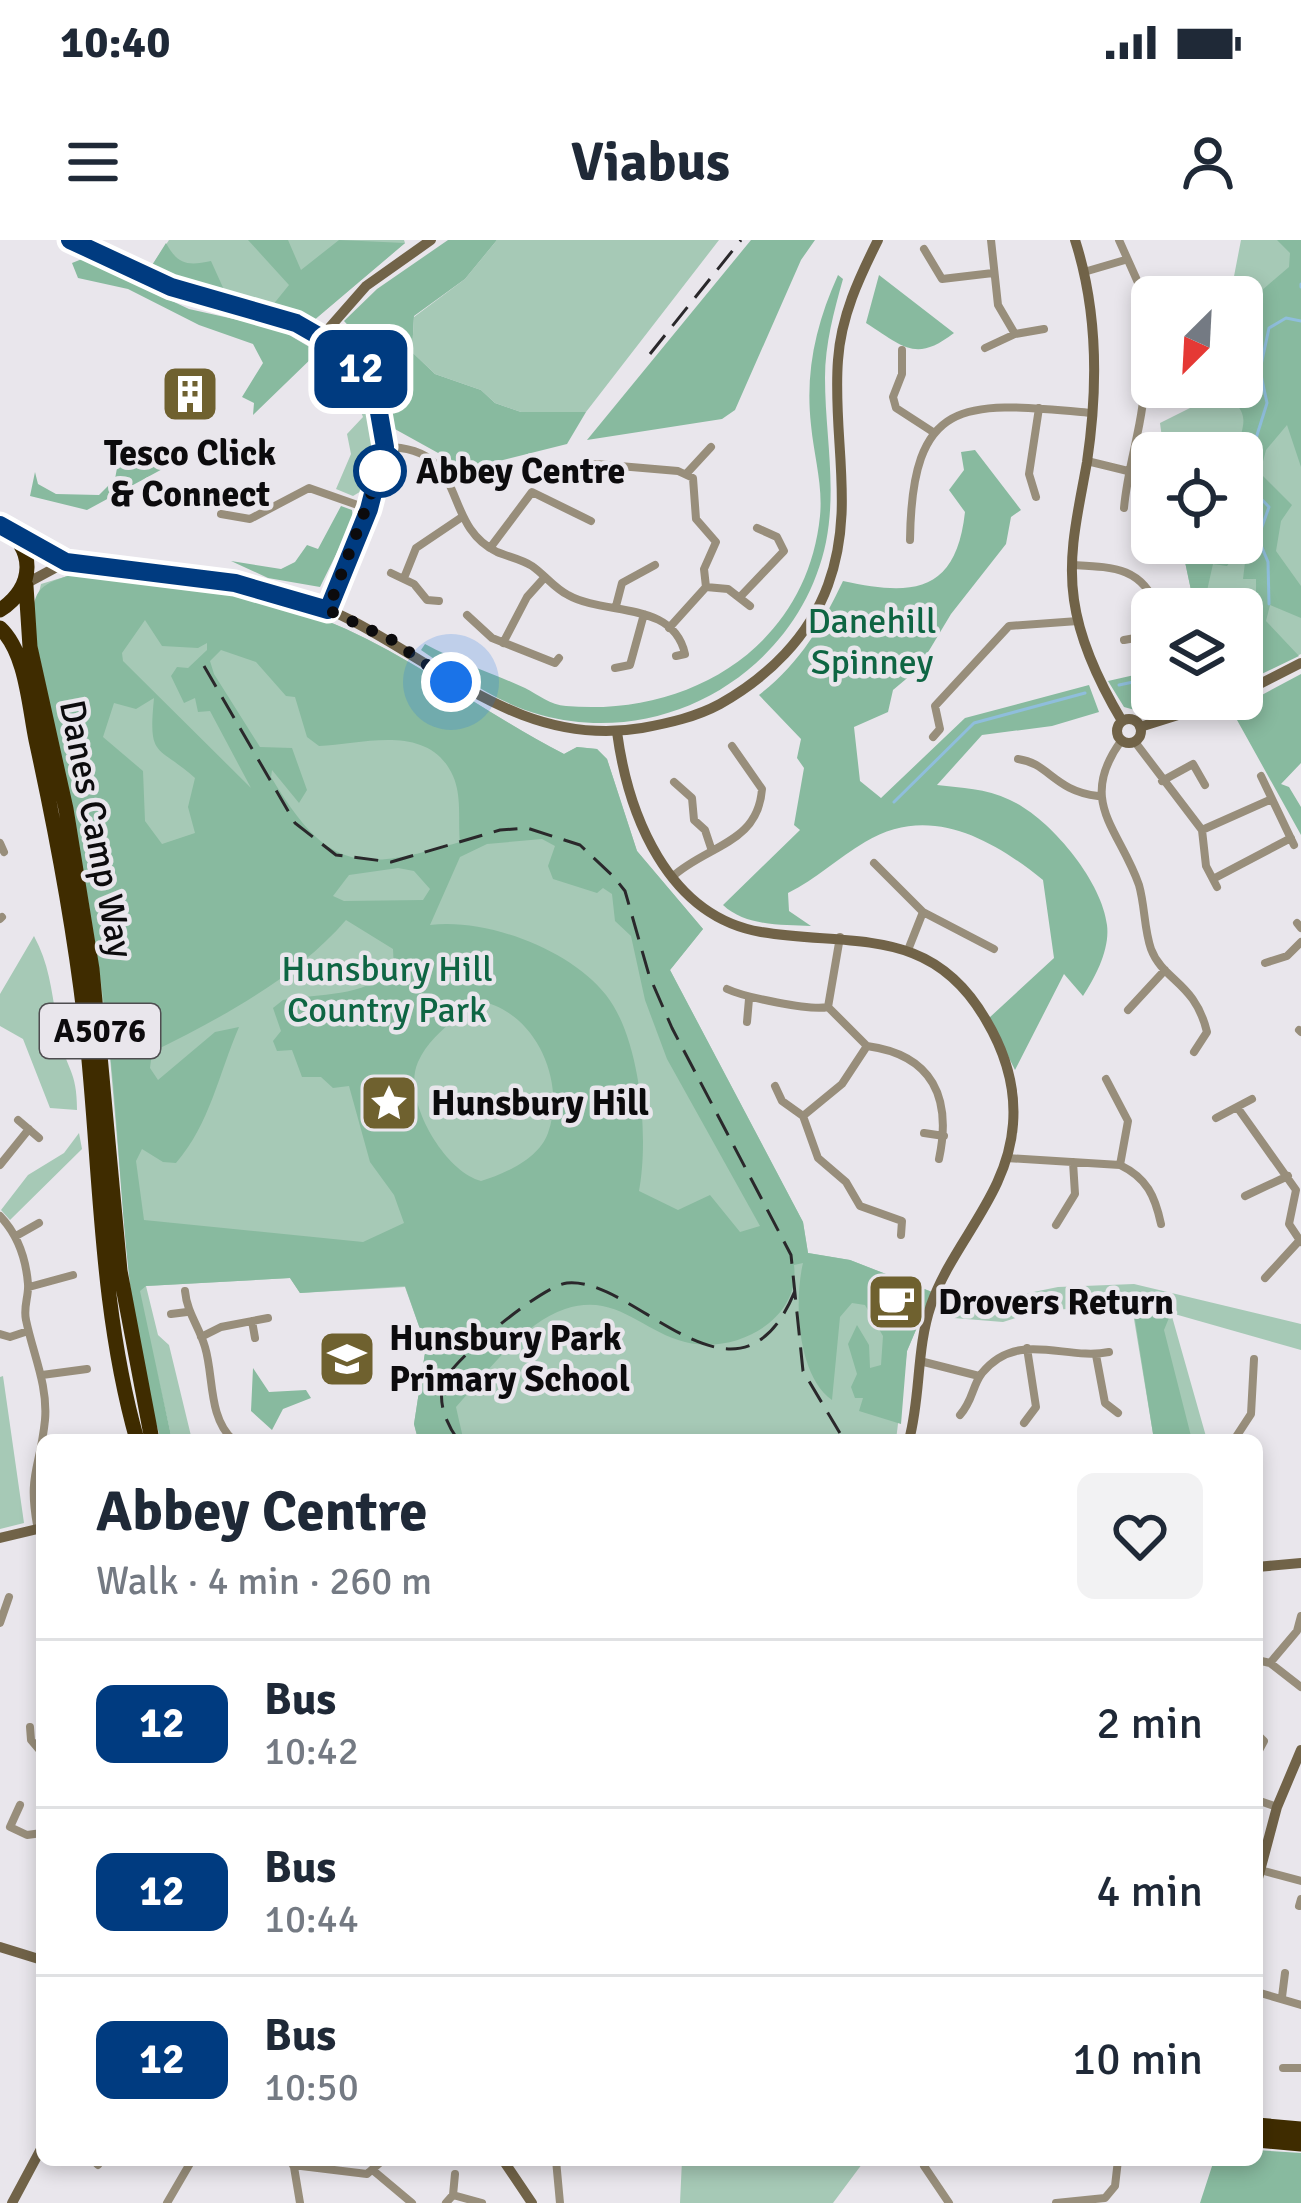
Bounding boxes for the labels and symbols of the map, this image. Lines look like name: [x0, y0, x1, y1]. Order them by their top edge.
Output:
north arrow: [1131, 276, 1263, 408]
line badge: 12: [307, 330, 415, 408]
building icon: Tesco Click & Connect: [159, 363, 221, 425]
place label: Tesco Click & Connect: [104, 431, 276, 517]
marker: Abbey Centre: [355, 446, 405, 496]
place label: Abbey Centre: [416, 449, 625, 494]
park label: Danehill Spinney: [807, 599, 937, 685]
your location: [421, 652, 481, 712]
street label: Danes Camp Way: [49, 696, 143, 962]
park label: Hunsbury Hill Country Park: [281, 947, 493, 1033]
road number: A5076: [40, 1004, 160, 1058]
place icon: Hunsbury Hill: [358, 1072, 420, 1134]
place label: Hunsbury Hill: [431, 1081, 649, 1126]
cafe icon: Drovers Return: [865, 1271, 927, 1333]
place label: Drovers Return: [938, 1280, 1174, 1325]
place label: Hunsbury Park Primary School: [389, 1316, 630, 1402]
school or university icon: Hunsbury Park Primary School: [316, 1328, 378, 1390]

